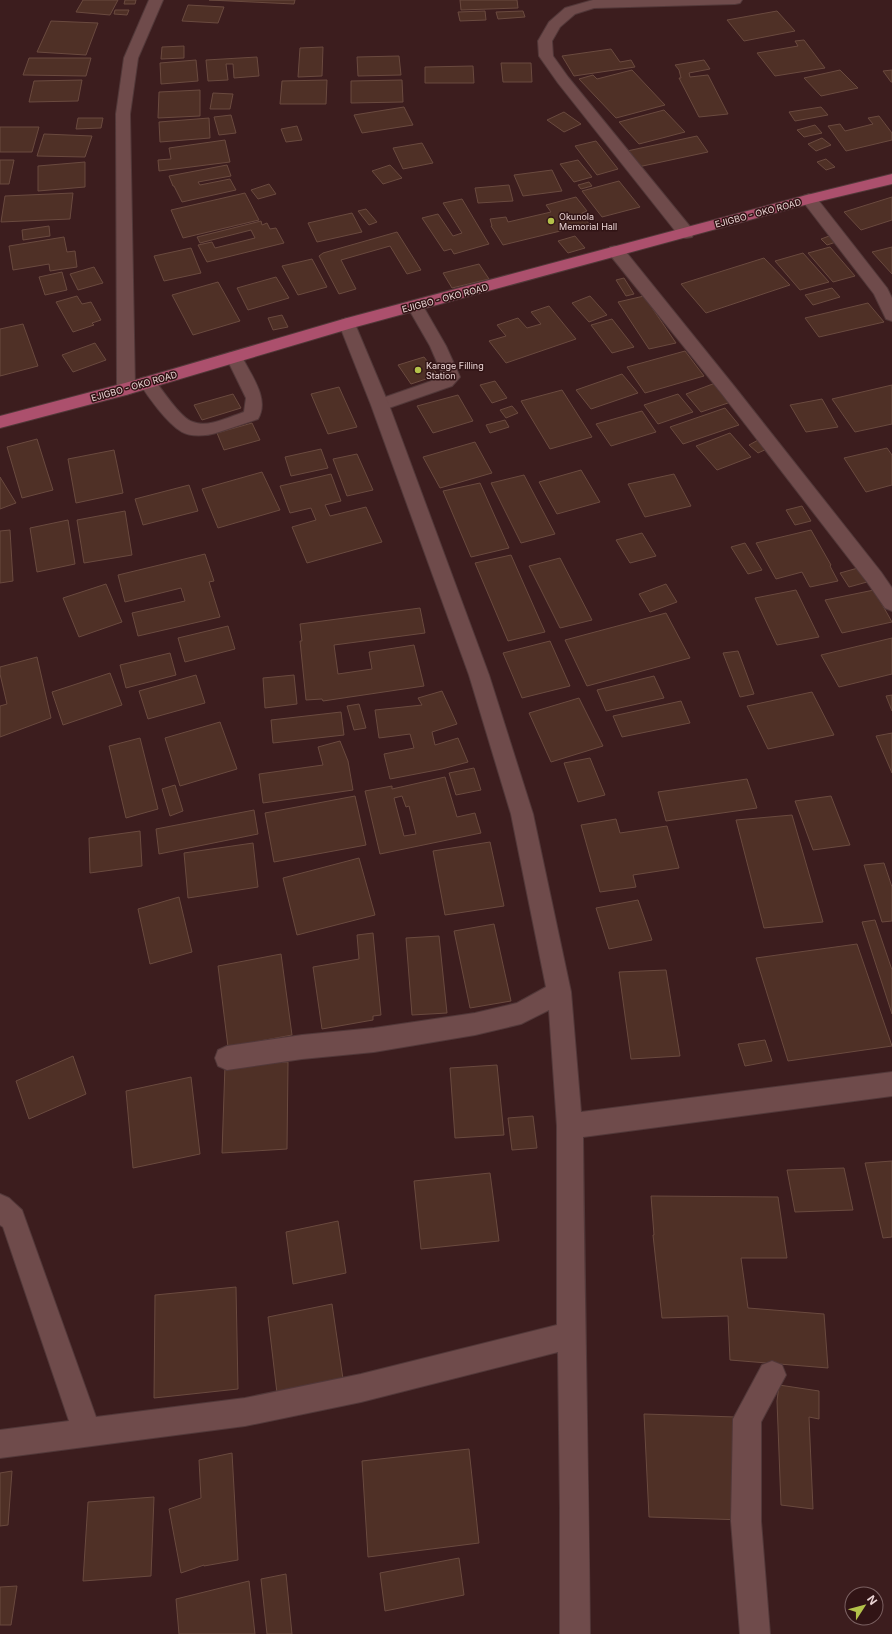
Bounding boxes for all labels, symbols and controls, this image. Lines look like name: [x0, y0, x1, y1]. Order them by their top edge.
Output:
street label: EJIGBO - OKO ROAD: [714, 196, 802, 230]
place label: Okunola Memorial Hall: [559, 211, 617, 232]
marker: Okunola Memorial Hall: [546, 216, 556, 226]
street label: EJIGBO - OKO ROAD: [401, 281, 489, 315]
place label: Karage Filling Station: [426, 360, 484, 381]
marker: Karage Filling Station: [413, 365, 423, 375]
street label: EJIGBO - OKO ROAD: [90, 368, 178, 404]
north arrow: [844, 1586, 884, 1626]
text: N: [864, 1593, 880, 1608]

